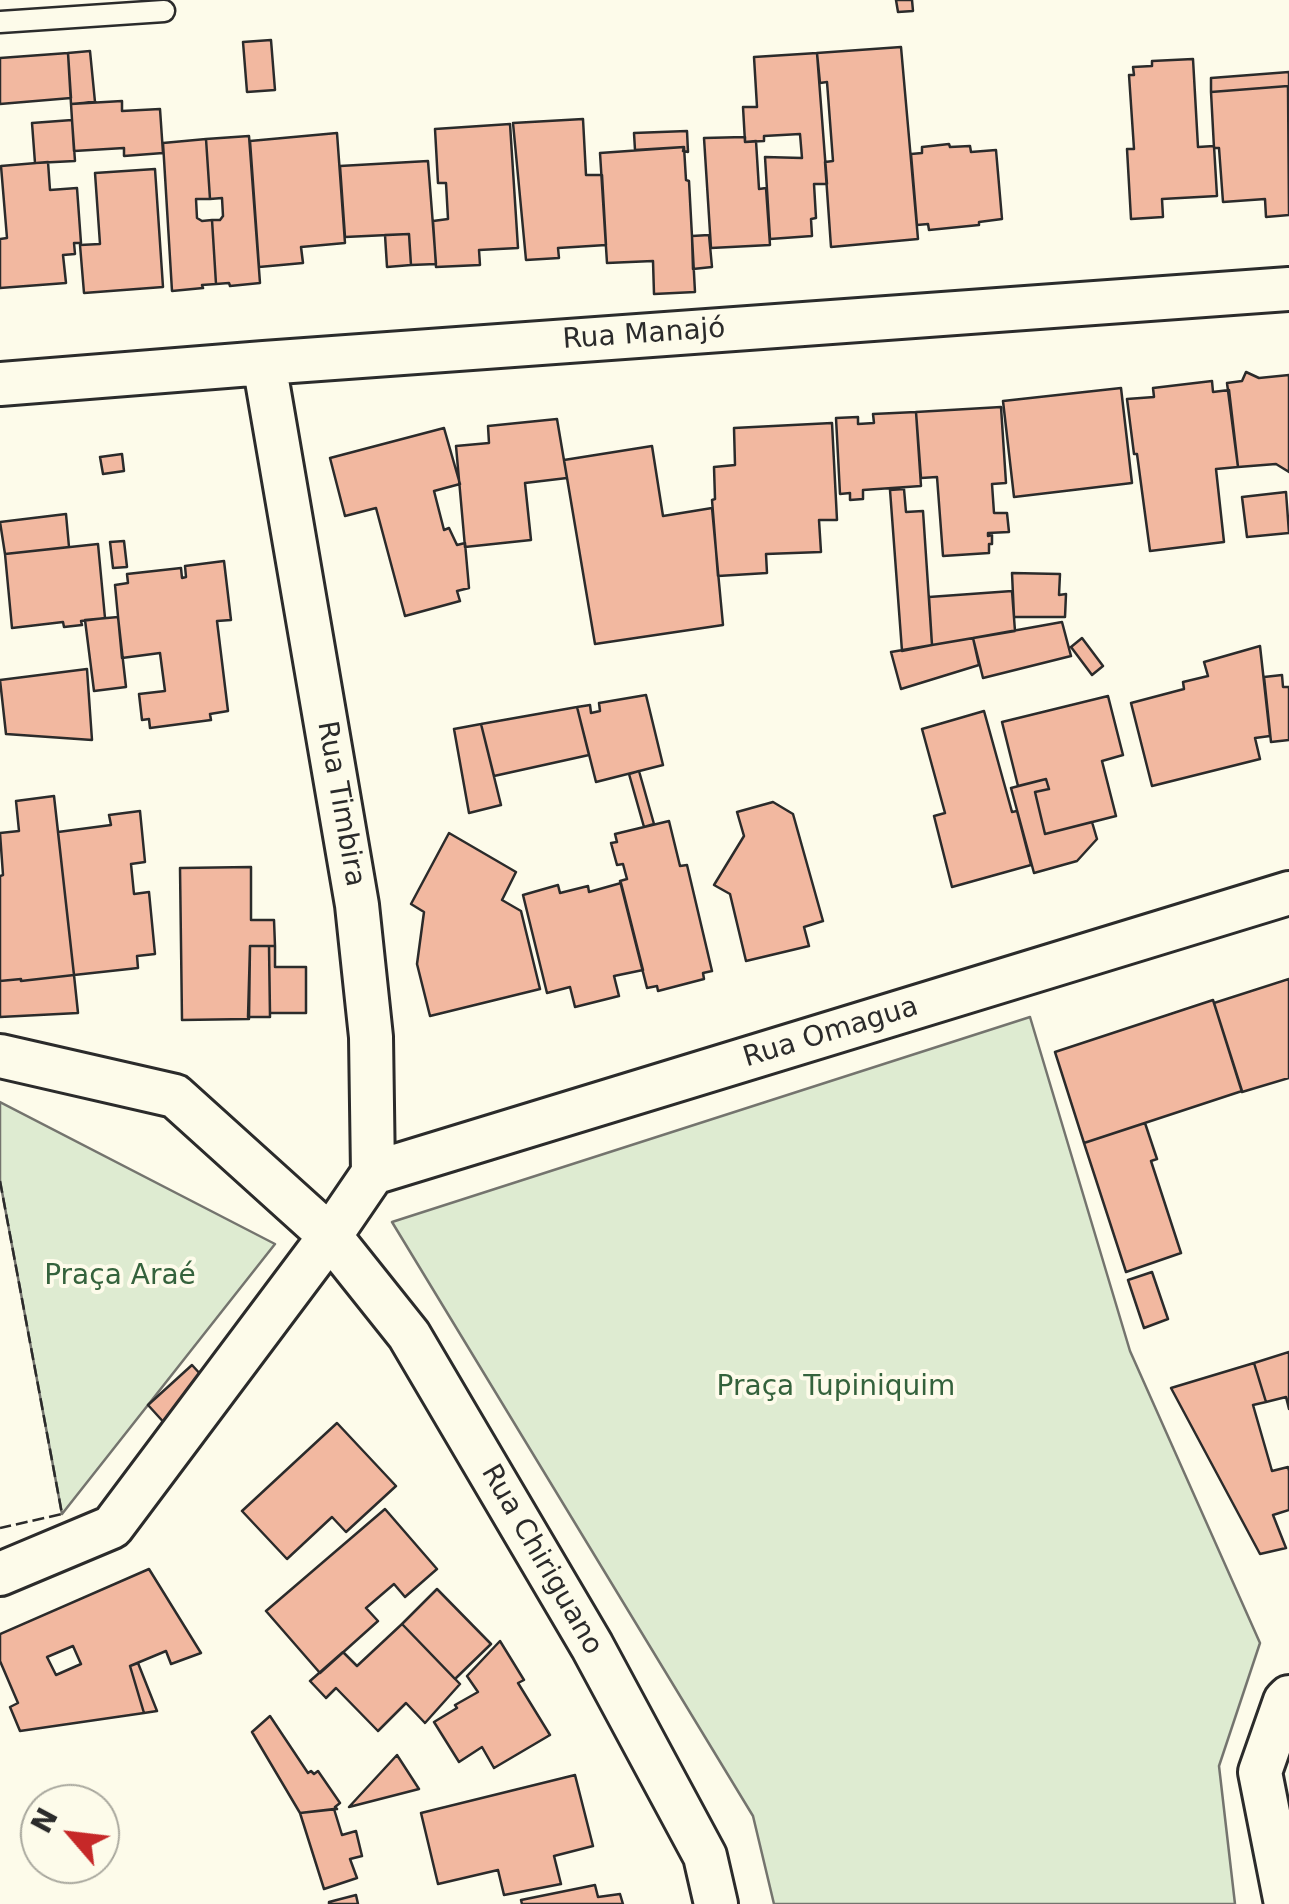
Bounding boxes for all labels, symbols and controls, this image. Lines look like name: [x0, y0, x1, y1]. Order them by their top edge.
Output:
street label: Rua Manajó: [561, 313, 727, 357]
street label: Rua Timbira: [309, 719, 371, 889]
street label: Rua Omagua: [739, 990, 923, 1076]
park label: Praça Araé: [44, 1260, 196, 1294]
park label: Praça Tupiniquim: [717, 1371, 955, 1405]
street label: Rua Chiriguano: [473, 1459, 609, 1661]
north arrow: [20, 1784, 120, 1884]
text: N: [25, 1803, 65, 1839]

